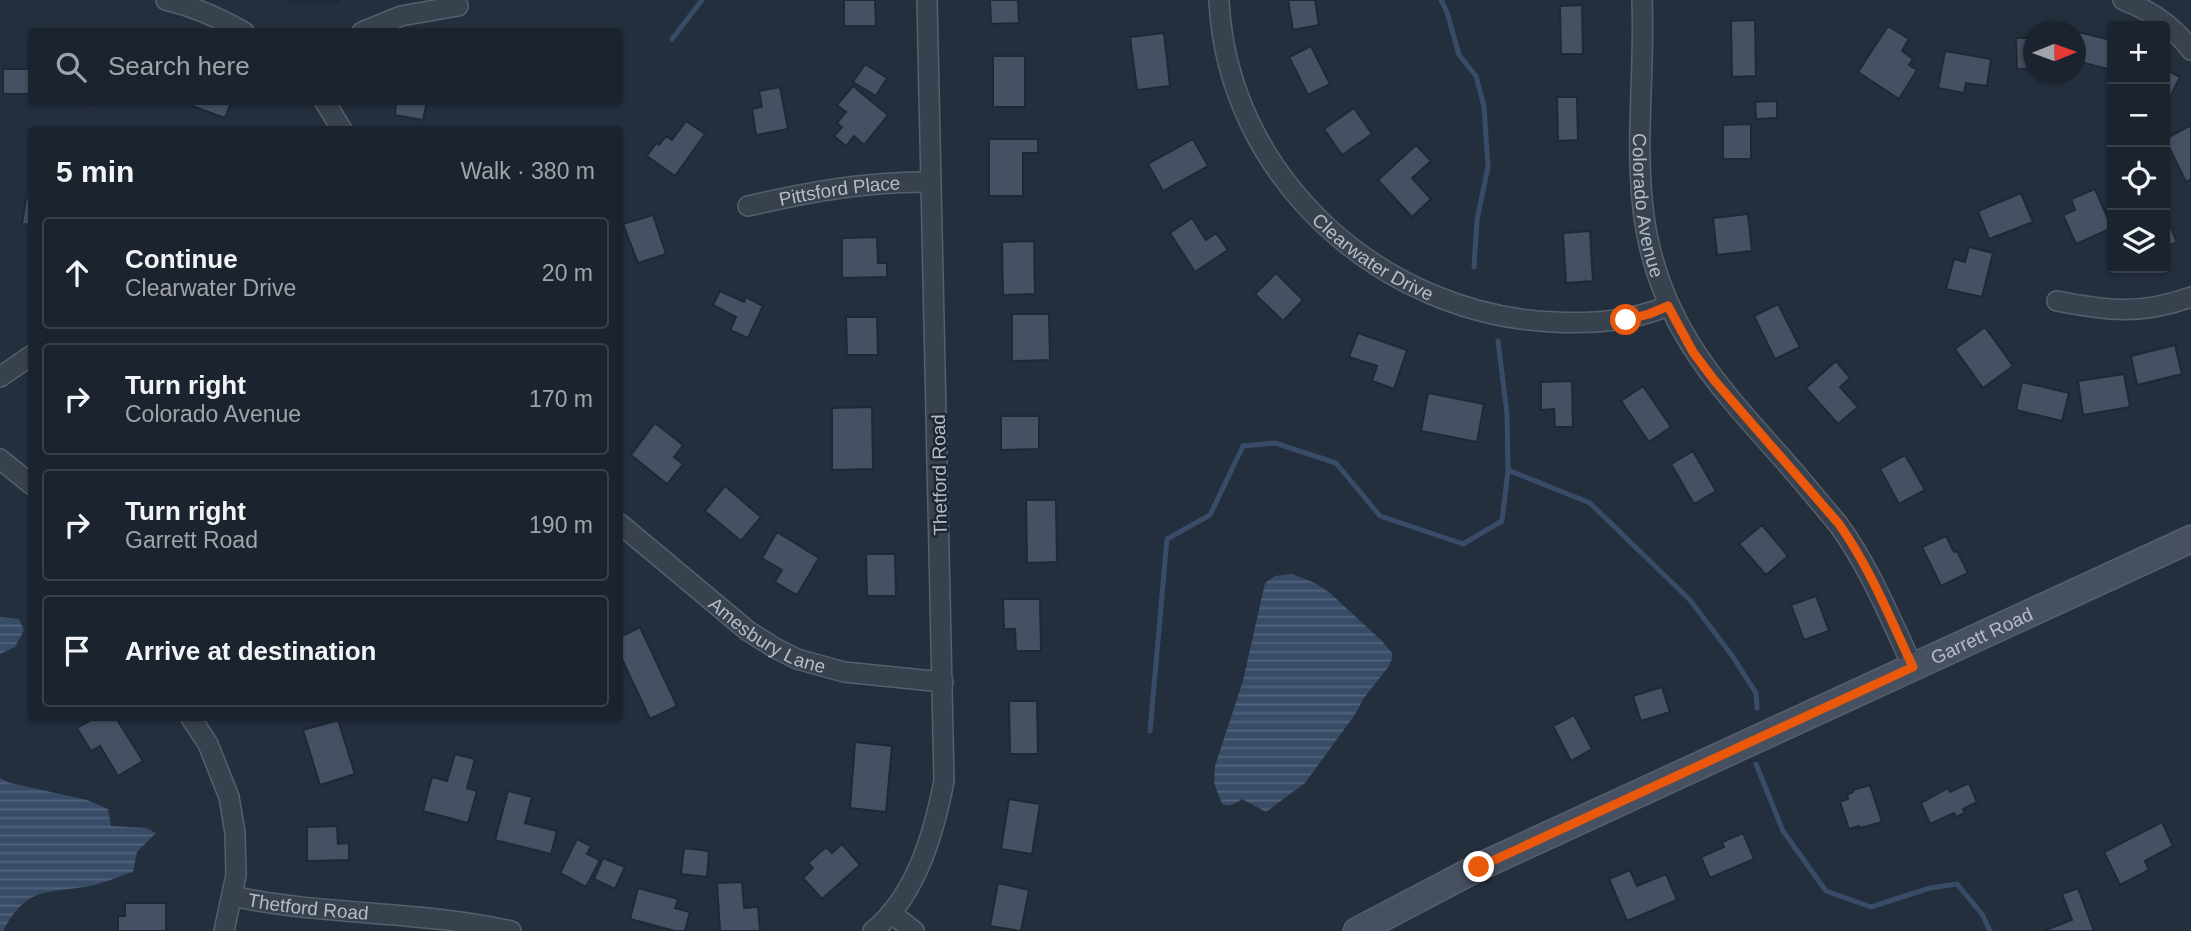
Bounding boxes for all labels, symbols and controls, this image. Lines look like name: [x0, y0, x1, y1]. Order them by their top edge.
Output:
north arrow: [2023, 21, 2086, 84]
map controls: [2107, 21, 2170, 273]
button: +: [2107, 21, 2170, 84]
search box: [28, 28, 623, 105]
icon: search: [52, 48, 90, 86]
text: Search here: [108, 51, 250, 81]
button: −: [2107, 84, 2170, 147]
street label: Colorado Avenue: [1629, 133, 1668, 280]
button: locate: [2107, 147, 2170, 210]
text: 5 min: [56, 155, 134, 188]
text: Walk · 380 m: [460, 158, 595, 184]
street label: Pittsford Place: [777, 172, 901, 210]
street label: Clearwater Drive: [1308, 209, 1436, 305]
button: layers: [2107, 210, 2170, 273]
text: Continue: [125, 244, 238, 274]
icon: ahead: [58, 254, 96, 292]
text: 20 m: [542, 260, 593, 286]
text: Clearwater Drive: [125, 275, 296, 301]
route start: [1610, 304, 1641, 335]
text: Turn right: [125, 370, 246, 400]
icon: right: [58, 380, 96, 418]
text: 170 m: [529, 386, 593, 412]
text: Colorado Avenue: [125, 401, 301, 427]
street label: Thetford Road: [928, 414, 951, 536]
text: Turn right: [125, 496, 246, 526]
icon: right: [58, 506, 96, 544]
text: 190 m: [529, 512, 593, 538]
text: Garrett Road: [125, 527, 258, 553]
street label: Amesbury Lane: [705, 593, 828, 677]
street label: Garrett Road: [1927, 603, 2036, 669]
icon: arrive: [58, 632, 96, 670]
text: Arrive at destination: [125, 636, 376, 666]
route end: [1463, 851, 1494, 882]
street label: Thetford Road: [246, 889, 369, 924]

